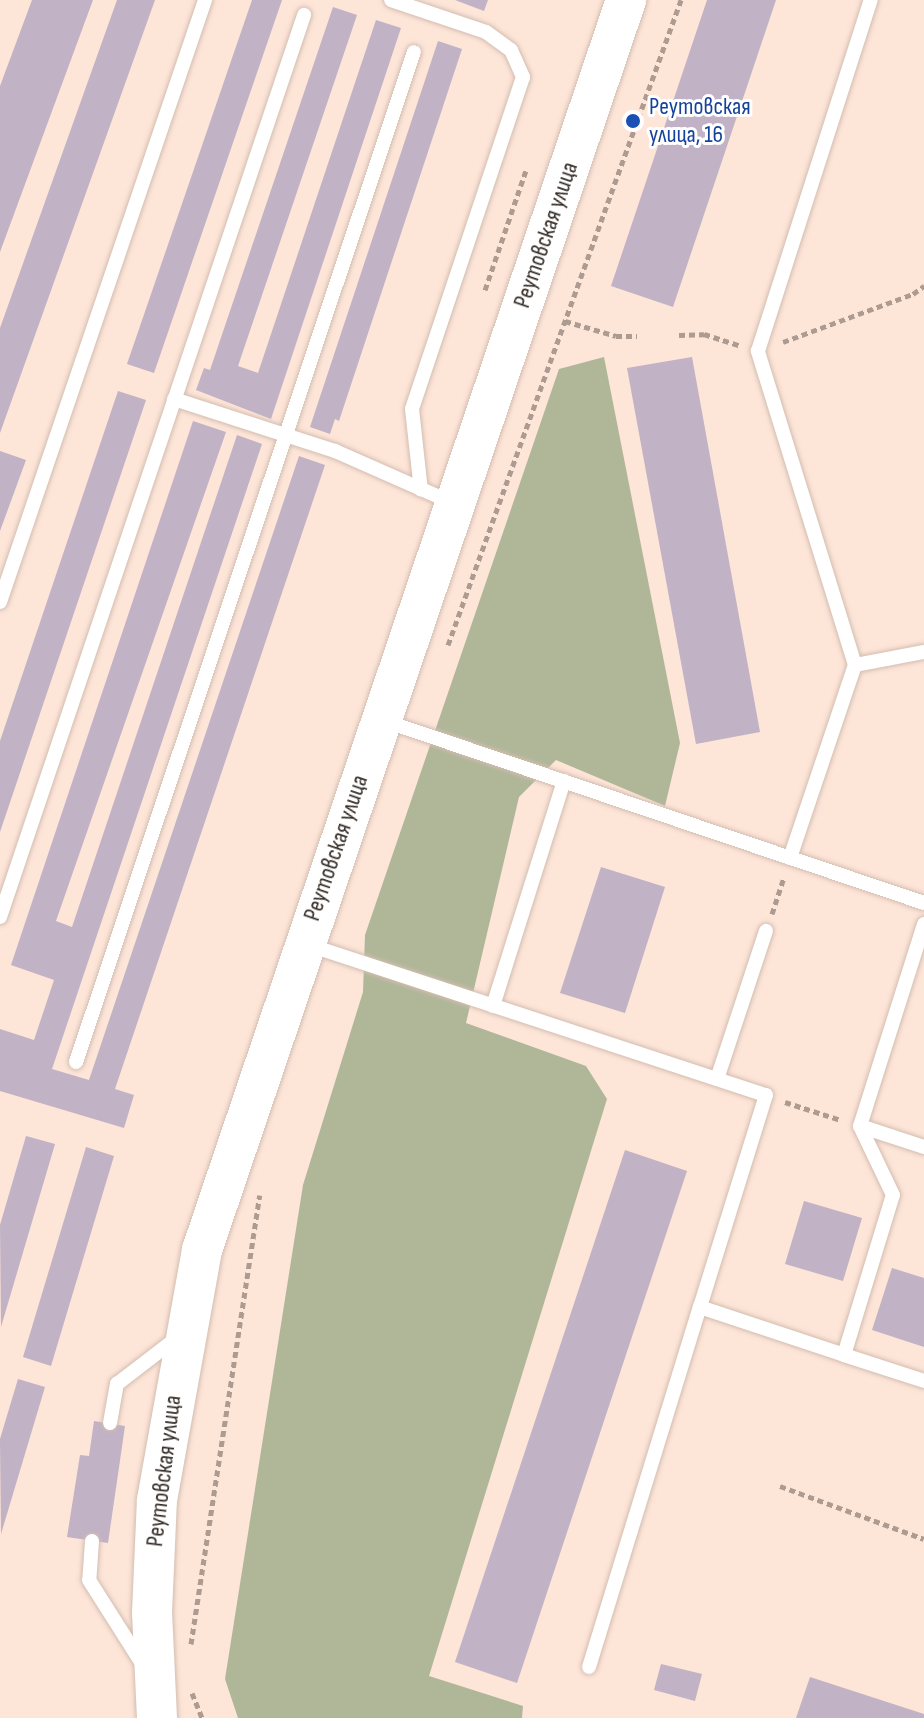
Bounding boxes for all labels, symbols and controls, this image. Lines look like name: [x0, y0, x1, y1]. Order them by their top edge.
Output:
place label: Реутовская улица, 16: [649, 93, 751, 149]
marker: Реутовская улица, 16: [624, 112, 642, 130]
street label: Реутовская улица: [508, 158, 584, 312]
street label: Реутовская улица: [298, 771, 374, 925]
street label: Реутовская улица: [140, 1394, 188, 1548]

